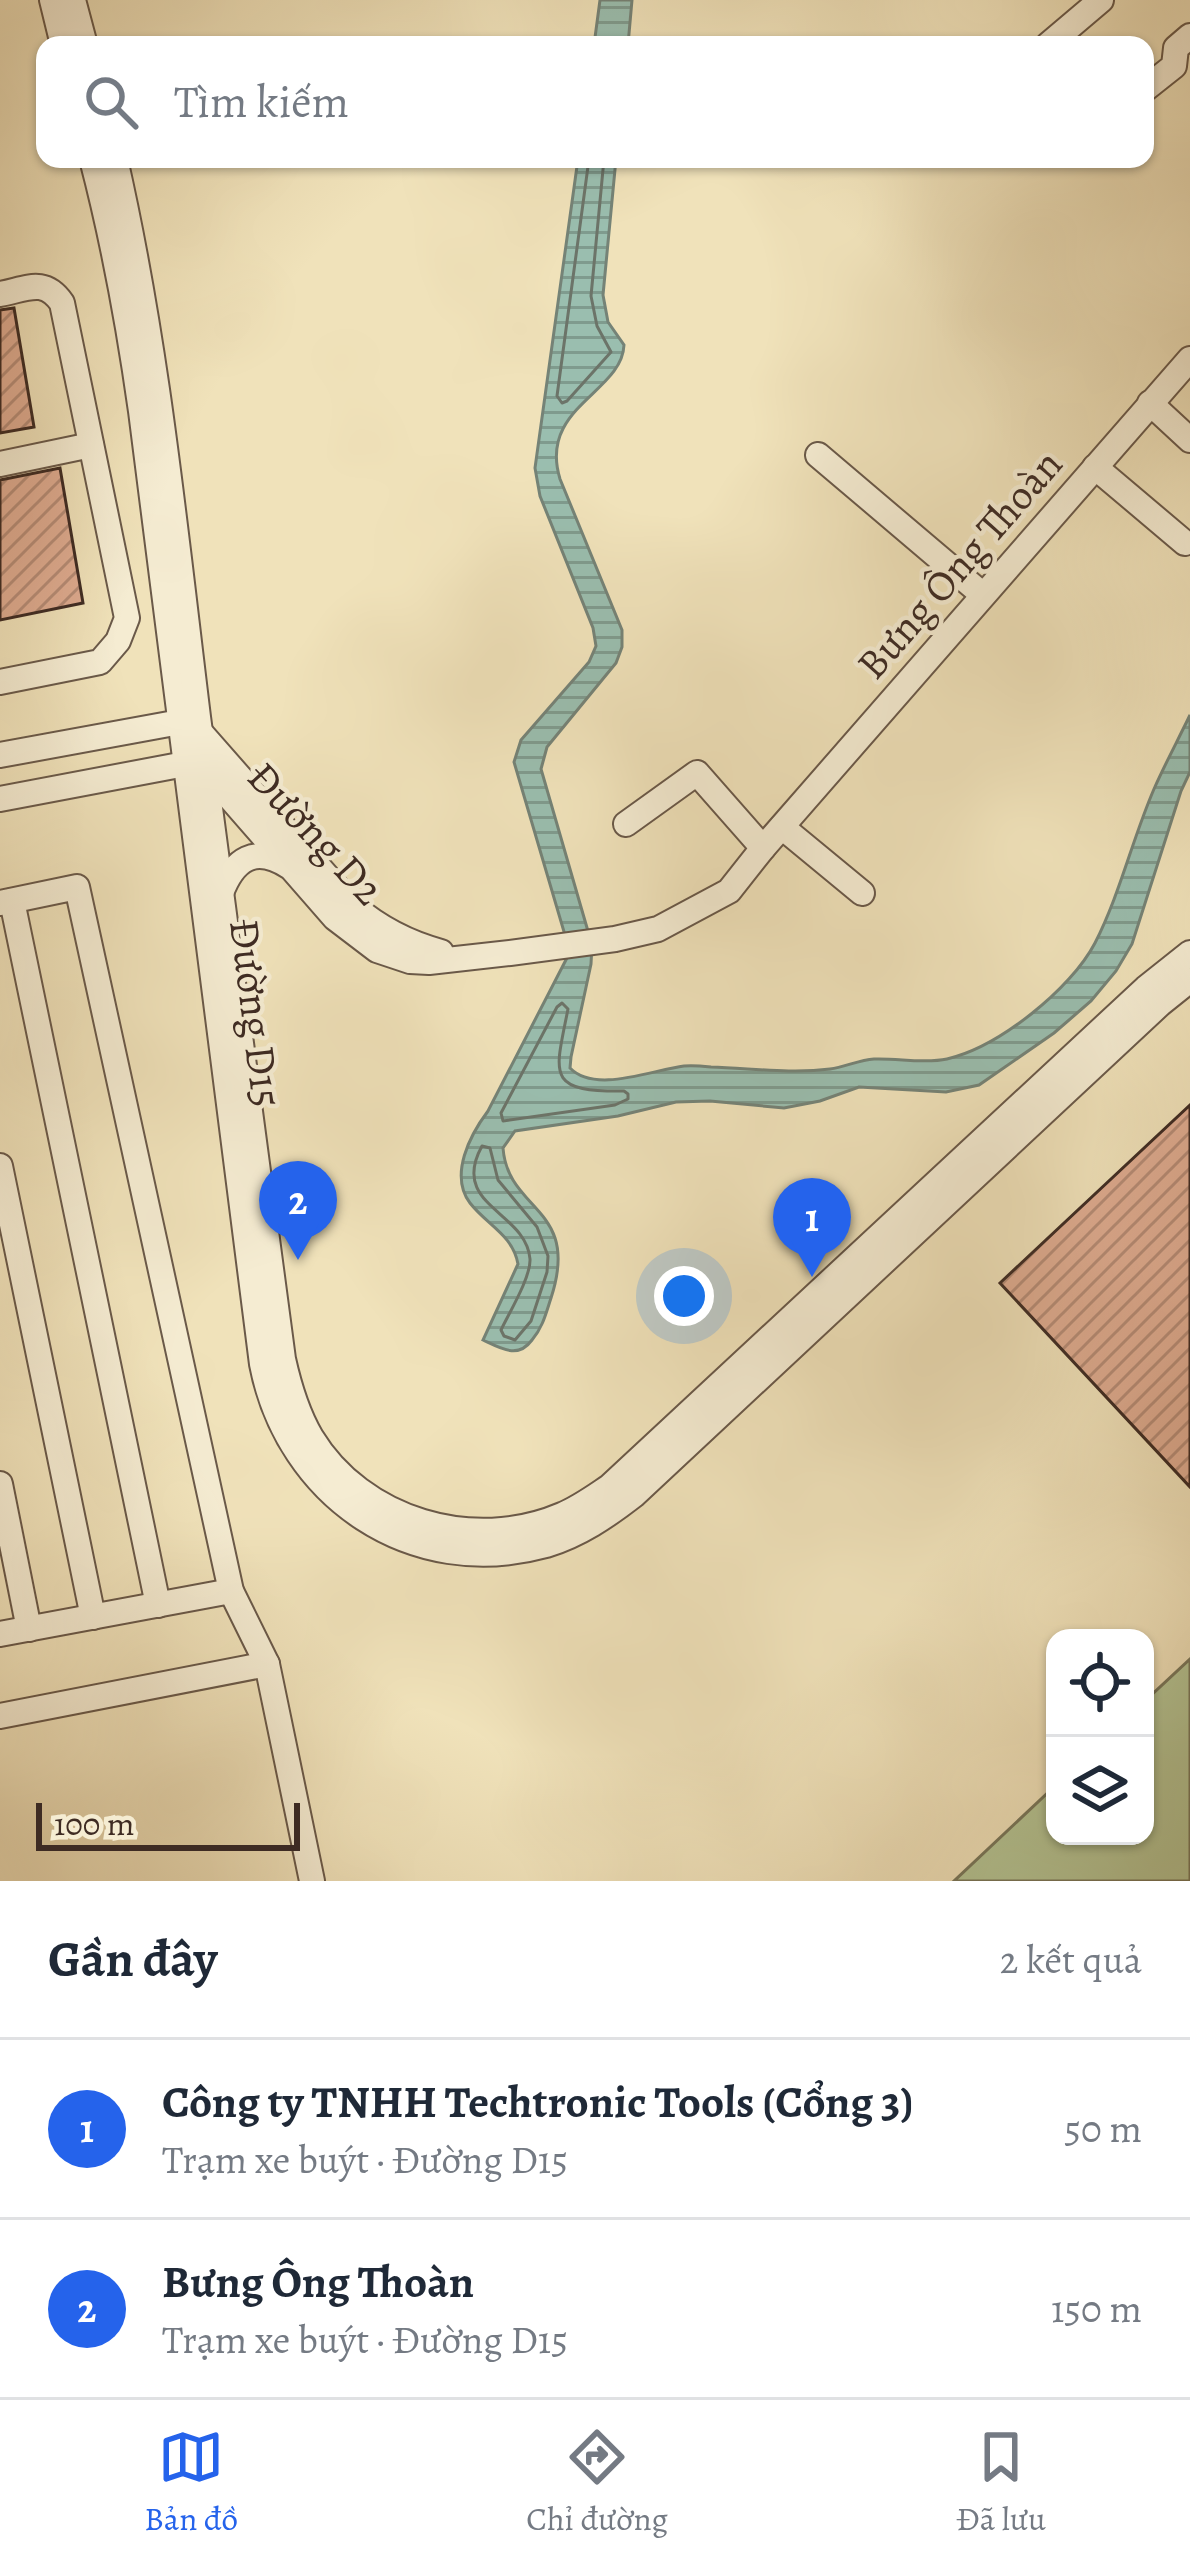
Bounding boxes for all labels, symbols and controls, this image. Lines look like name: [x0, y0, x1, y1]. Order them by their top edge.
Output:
search box: [36, 36, 1154, 168]
icon: search: [78, 69, 144, 135]
text: Tìm kiếm: [174, 71, 349, 133]
street label: Bưng Ông Thoàn: [843, 437, 1075, 691]
street label: Đường D2: [235, 749, 397, 917]
street label: Đường D15: [216, 916, 296, 1110]
pin: 2: [259, 1161, 337, 1260]
pin: 1: [773, 1178, 851, 1277]
your location: [654, 1266, 714, 1326]
map controls: [1046, 1629, 1154, 1845]
button: locate: [1046, 1629, 1154, 1737]
button: layers: [1046, 1737, 1154, 1845]
scale bar: [36, 1797, 300, 1850]
text: 100 m: [54, 1801, 134, 1846]
text: Gần đây: [48, 1924, 218, 1994]
text: 2 kết quả: [1000, 1933, 1142, 1986]
text: Công ty TNHH Techtronic Tools (Cổng 3): [162, 2071, 913, 2133]
text: 1: [80, 2102, 94, 2155]
text: 50 m: [1064, 2102, 1142, 2155]
text: Trạm xe buýt · Đường D15: [162, 2133, 568, 2186]
text: Bưng Ông Thoàn: [162, 2251, 474, 2313]
text: 2: [78, 2282, 96, 2335]
text: 150 m: [1051, 2282, 1142, 2335]
text: Trạm xe buýt · Đường D15: [162, 2313, 568, 2366]
tab: Bản đồ: [144, 2424, 238, 2541]
tab: Chỉ đường: [526, 2424, 668, 2541]
tab: Đã lưu: [956, 2424, 1046, 2541]

